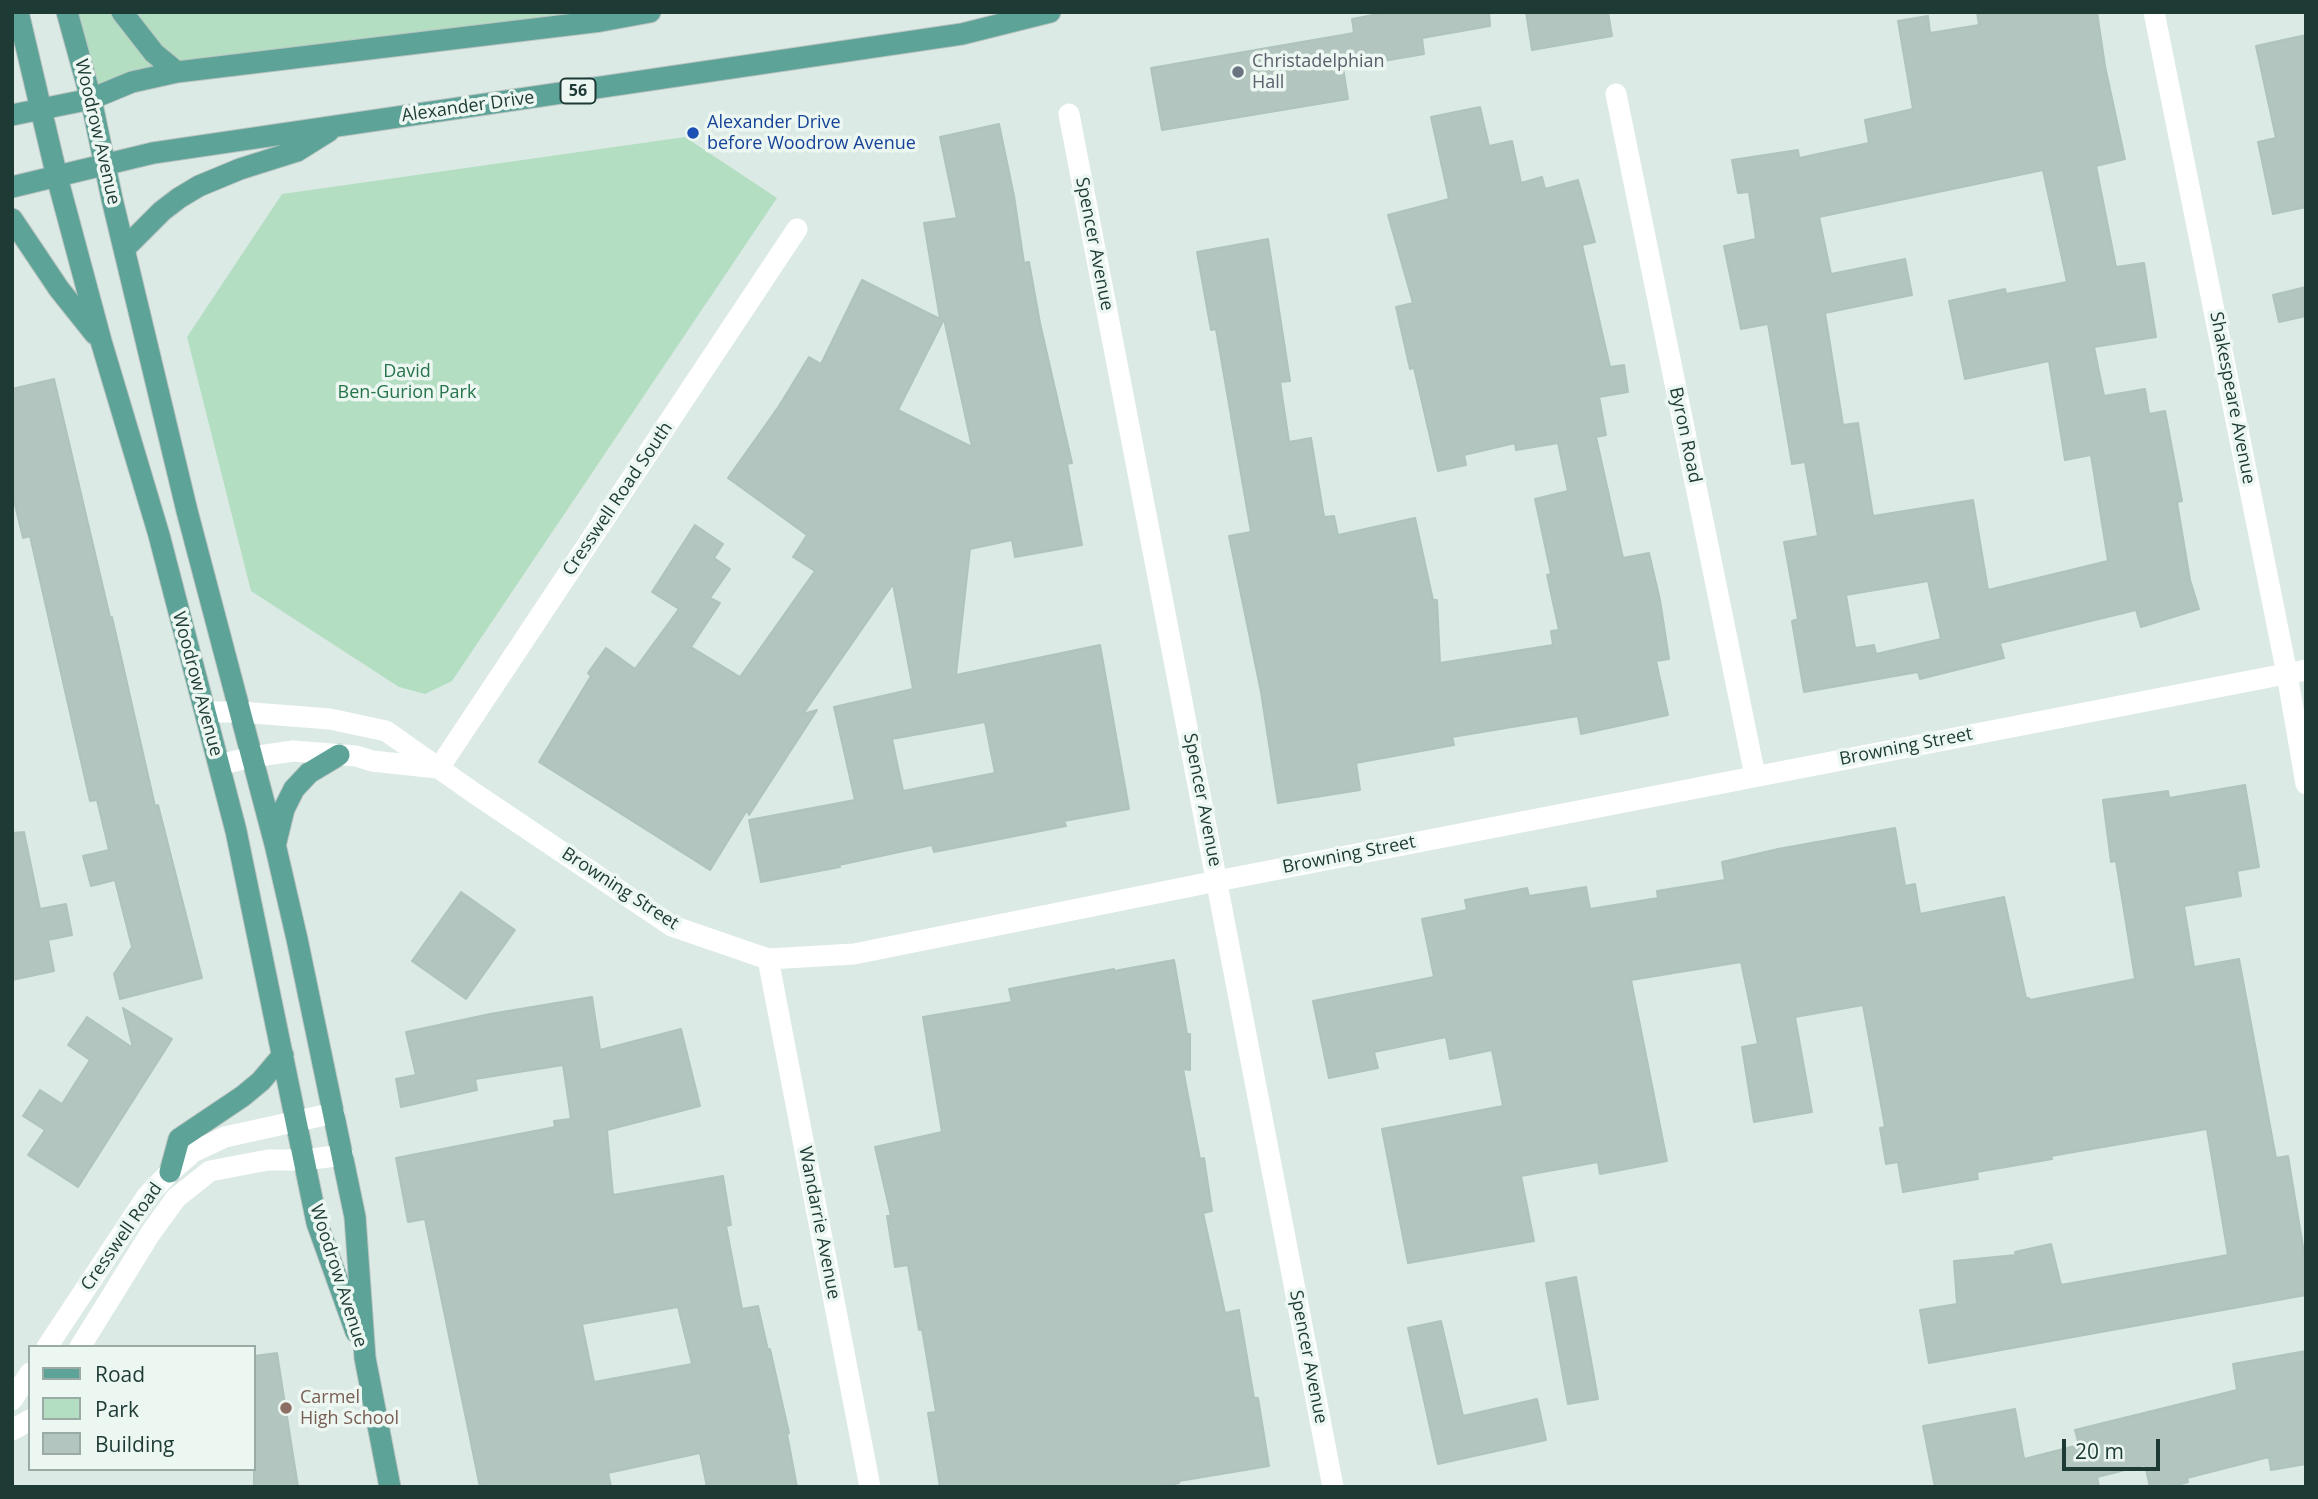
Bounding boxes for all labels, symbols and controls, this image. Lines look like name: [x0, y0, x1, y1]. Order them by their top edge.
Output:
place label: Christadelphian Hall: [1252, 51, 1385, 94]
street label: Woodrow Avenue: [70, 57, 124, 207]
marker: Christadelphian Hall: [1230, 64, 1246, 80]
road number: 56: [560, 78, 596, 104]
street label: Alexander Drive: [400, 87, 536, 127]
place label: Alexander Drive before Woodrow Avenue: [707, 112, 916, 154]
marker: Alexander Drive before Woodrow Avenue: [685, 125, 701, 141]
street label: Spencer Avenue: [1070, 175, 1118, 313]
street label: Shakespeare Avenue: [2205, 310, 2259, 486]
park label: David Ben-Gurion Park: [338, 361, 476, 404]
street label: Byron Road: [1664, 385, 1706, 485]
street label: Cresswell Road South: [559, 418, 677, 580]
street label: Woodrow Avenue: [167, 609, 227, 759]
street label: Browning Street: [1838, 724, 1974, 770]
street label: Spencer Avenue: [1178, 731, 1226, 869]
street label: Browning Street: [1281, 832, 1417, 878]
street label: Browning Street: [557, 843, 683, 935]
street label: Wandarrie Avenue: [794, 1145, 844, 1301]
street label: Cresswell Road: [77, 1179, 167, 1295]
street label: Woodrow Avenue: [305, 1202, 371, 1350]
street label: Spencer Avenue: [1284, 1288, 1332, 1426]
legend: [28, 1345, 256, 1471]
text: Road: [95, 1360, 145, 1388]
place label: Carmel High School: [300, 1387, 399, 1430]
text: Park: [95, 1395, 139, 1423]
marker: Carmel High School: [278, 1400, 294, 1416]
scale bar: [2066, 1426, 2164, 1470]
text: Building: [95, 1430, 174, 1458]
text: 20 m: [2075, 1437, 2124, 1465]

